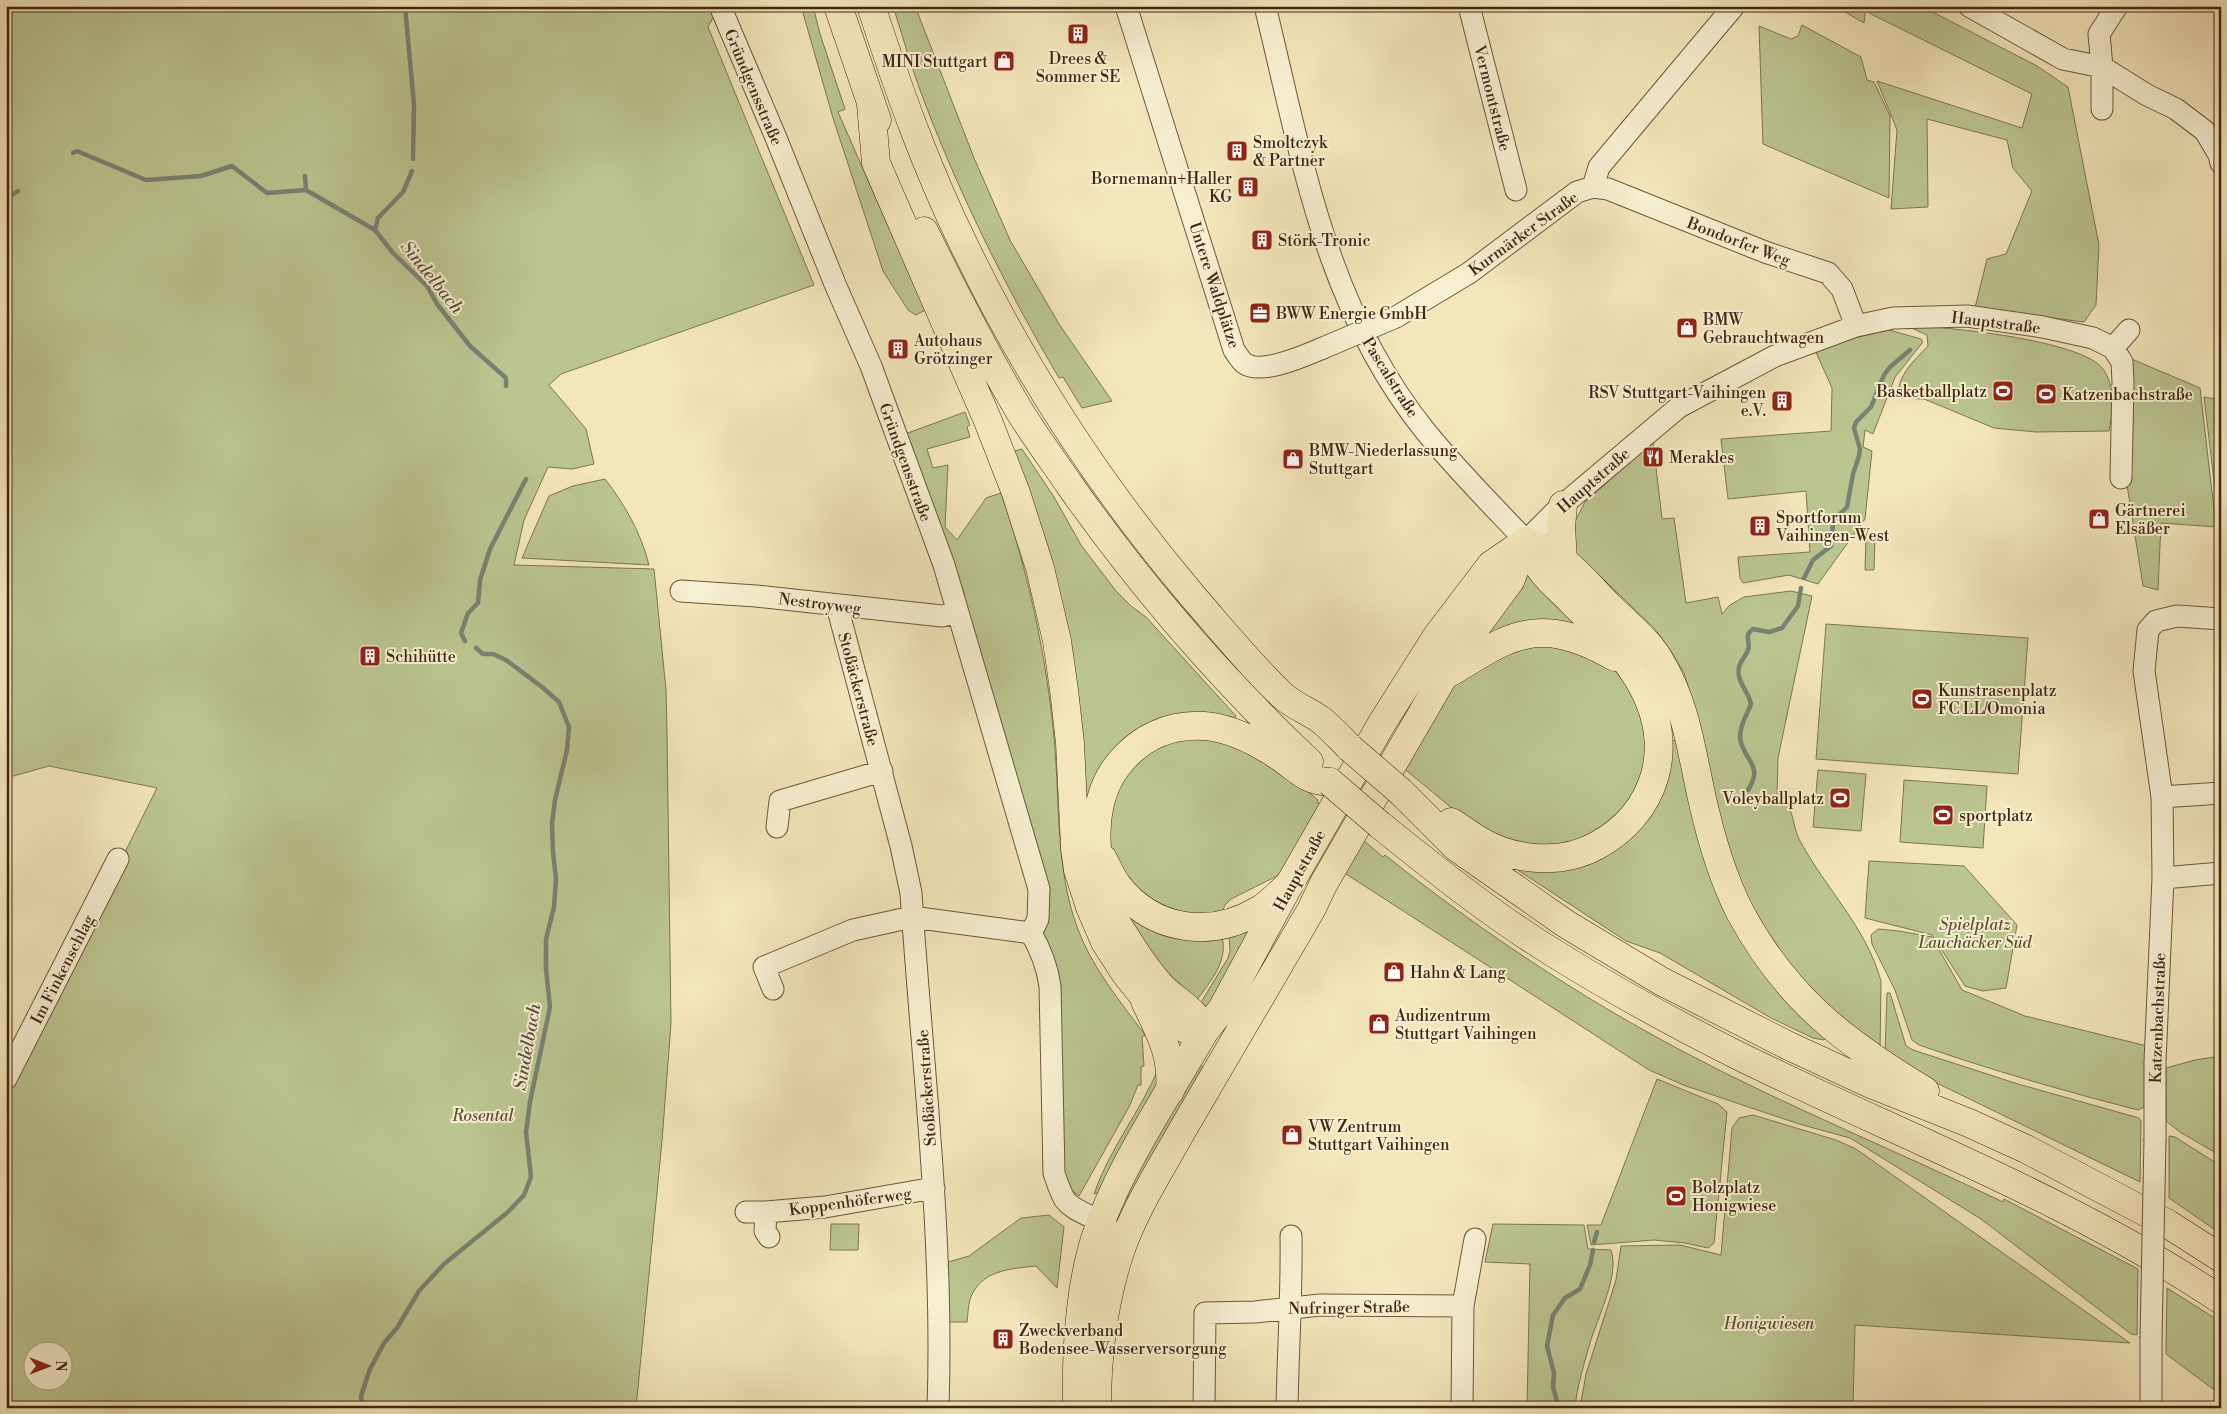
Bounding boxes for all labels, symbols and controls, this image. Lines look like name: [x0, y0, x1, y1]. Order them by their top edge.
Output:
building icon: Drees & Sommer SE: [1066, 22, 1090, 46]
street label: Gründgensstraße: [720, 26, 787, 149]
street label: Vermontstraße: [1469, 42, 1515, 153]
shop icon: MINI Stuttgart: [992, 49, 1016, 73]
place label: Drees & Sommer SE: [1036, 49, 1120, 87]
place label: MINI Stuttgart: [882, 52, 988, 72]
place label: Smoltczyk & Partner: [1253, 133, 1329, 171]
building icon: Smoltczyk & Partner: [1225, 139, 1249, 163]
place label: Bornemann+Haller KG: [1090, 169, 1232, 207]
building icon: Bornemann+Haller KG: [1236, 175, 1260, 199]
street label: Kurmärker Straße: [1465, 187, 1582, 280]
street label: Bondorfer Weg: [1683, 213, 1794, 271]
street label: Untere Waldplätze: [1184, 220, 1244, 351]
building icon: Störk-Tronic: [1250, 228, 1274, 252]
place label: Störk-Tronic: [1278, 231, 1371, 251]
water label: Sindelbach: [395, 236, 469, 319]
office icon: BWW Energie GmbH: [1248, 301, 1272, 325]
place label: BWW Energie GmbH: [1275, 304, 1427, 324]
street label: Hauptstraße: [1950, 308, 2042, 338]
place label: BMW Gebrauchtwagen: [1702, 310, 1825, 348]
shop icon: BMW Gebrauchtwagen: [1675, 316, 1699, 340]
place label: Autohaus Grötzinger: [913, 331, 993, 369]
street label: Pascalstraße: [1358, 334, 1423, 421]
building icon: Autohaus Grötzinger: [886, 337, 910, 361]
sports icon: Basketballplatz: [1991, 379, 2015, 403]
place label: Basketballplatz: [1875, 382, 1987, 402]
sports icon: Katzenbachstraße: [2034, 382, 2058, 406]
place label: RSV Stuttgart-Vaihingen e.V.: [1588, 383, 1766, 421]
place label: Katzenbachstraße: [2062, 385, 2193, 405]
building icon: RSV Stuttgart-Vaihingen e.V.: [1770, 389, 1794, 413]
street label: Gründgensstraße: [874, 400, 936, 524]
place label: BMW-Niederlassung Stuttgart: [1308, 441, 1458, 479]
street label: Hauptstraße: [1553, 444, 1634, 518]
restaurant icon: Merakles: [1641, 445, 1665, 469]
shop icon: BMW-Niederlassung Stuttgart: [1281, 447, 1305, 471]
place label: Merakles: [1669, 448, 1734, 468]
place label: Gärtnerei Elsäßer: [2115, 501, 2186, 539]
shop icon: Gärtnerei Elsäßer: [2087, 507, 2111, 531]
place label: Sportforum Vaihingen-West: [1775, 508, 1890, 546]
building icon: Sportforum Vaihingen-West: [1748, 514, 1772, 538]
street label: Nestroyweg: [777, 589, 863, 619]
street label: Stoßäckerstraße: [833, 630, 883, 748]
building icon: Schihütte: [358, 644, 382, 668]
place label: Schihütte: [386, 647, 456, 667]
place label: Kunstrasenplatz FC LL/Omonia: [1938, 681, 2056, 719]
sports icon: Kunstrasenplatz FC LL/Omonia: [1910, 687, 1934, 711]
sports icon: Voleyballplatz: [1828, 786, 1852, 810]
place label: Voleyballplatz: [1721, 789, 1824, 809]
sports icon: sportplatz: [1931, 803, 1955, 827]
place label: sportplatz: [1959, 806, 2033, 826]
street label: Hauptstraße: [1269, 826, 1330, 915]
street label: Im Finkenschlag: [27, 911, 99, 1027]
park label: Spielplatz Lauchäcker Süd: [1917, 915, 2033, 953]
street label: Katzenbachstraße: [2146, 952, 2170, 1084]
shop icon: Hahn & Lang: [1382, 960, 1406, 984]
place label: Hahn & Lang: [1410, 963, 1507, 983]
water label: Sindelbach: [509, 1001, 547, 1092]
place label: Audizentrum Stuttgart Vaihingen: [1394, 1006, 1537, 1044]
shop icon: Audizentrum Stuttgart Vaihingen: [1367, 1012, 1391, 1036]
street label: Stoßäckerstraße: [913, 1029, 941, 1147]
park label: Rosental: [451, 1106, 514, 1126]
place label: VW Zentrum Stuttgart Vaihingen: [1307, 1117, 1450, 1155]
shop icon: VW Zentrum Stuttgart Vaihingen: [1280, 1123, 1304, 1147]
place label: Bolzplatz Honigwiese: [1691, 1178, 1776, 1216]
street label: Koppenhöferweg: [788, 1183, 913, 1220]
sports icon: Bolzplatz Honigwiese: [1664, 1184, 1688, 1208]
street label: Nufringer Straße: [1288, 1297, 1410, 1319]
park label: Honigwiesen: [1723, 1314, 1815, 1334]
place label: Zweckverband Bodensee-Wasserversorgung: [1018, 1321, 1227, 1359]
building icon: Zweckverband Bodensee-Wasserversorgung: [991, 1327, 1015, 1351]
north arrow: [22, 1342, 72, 1392]
text: N: [51, 1360, 69, 1372]

